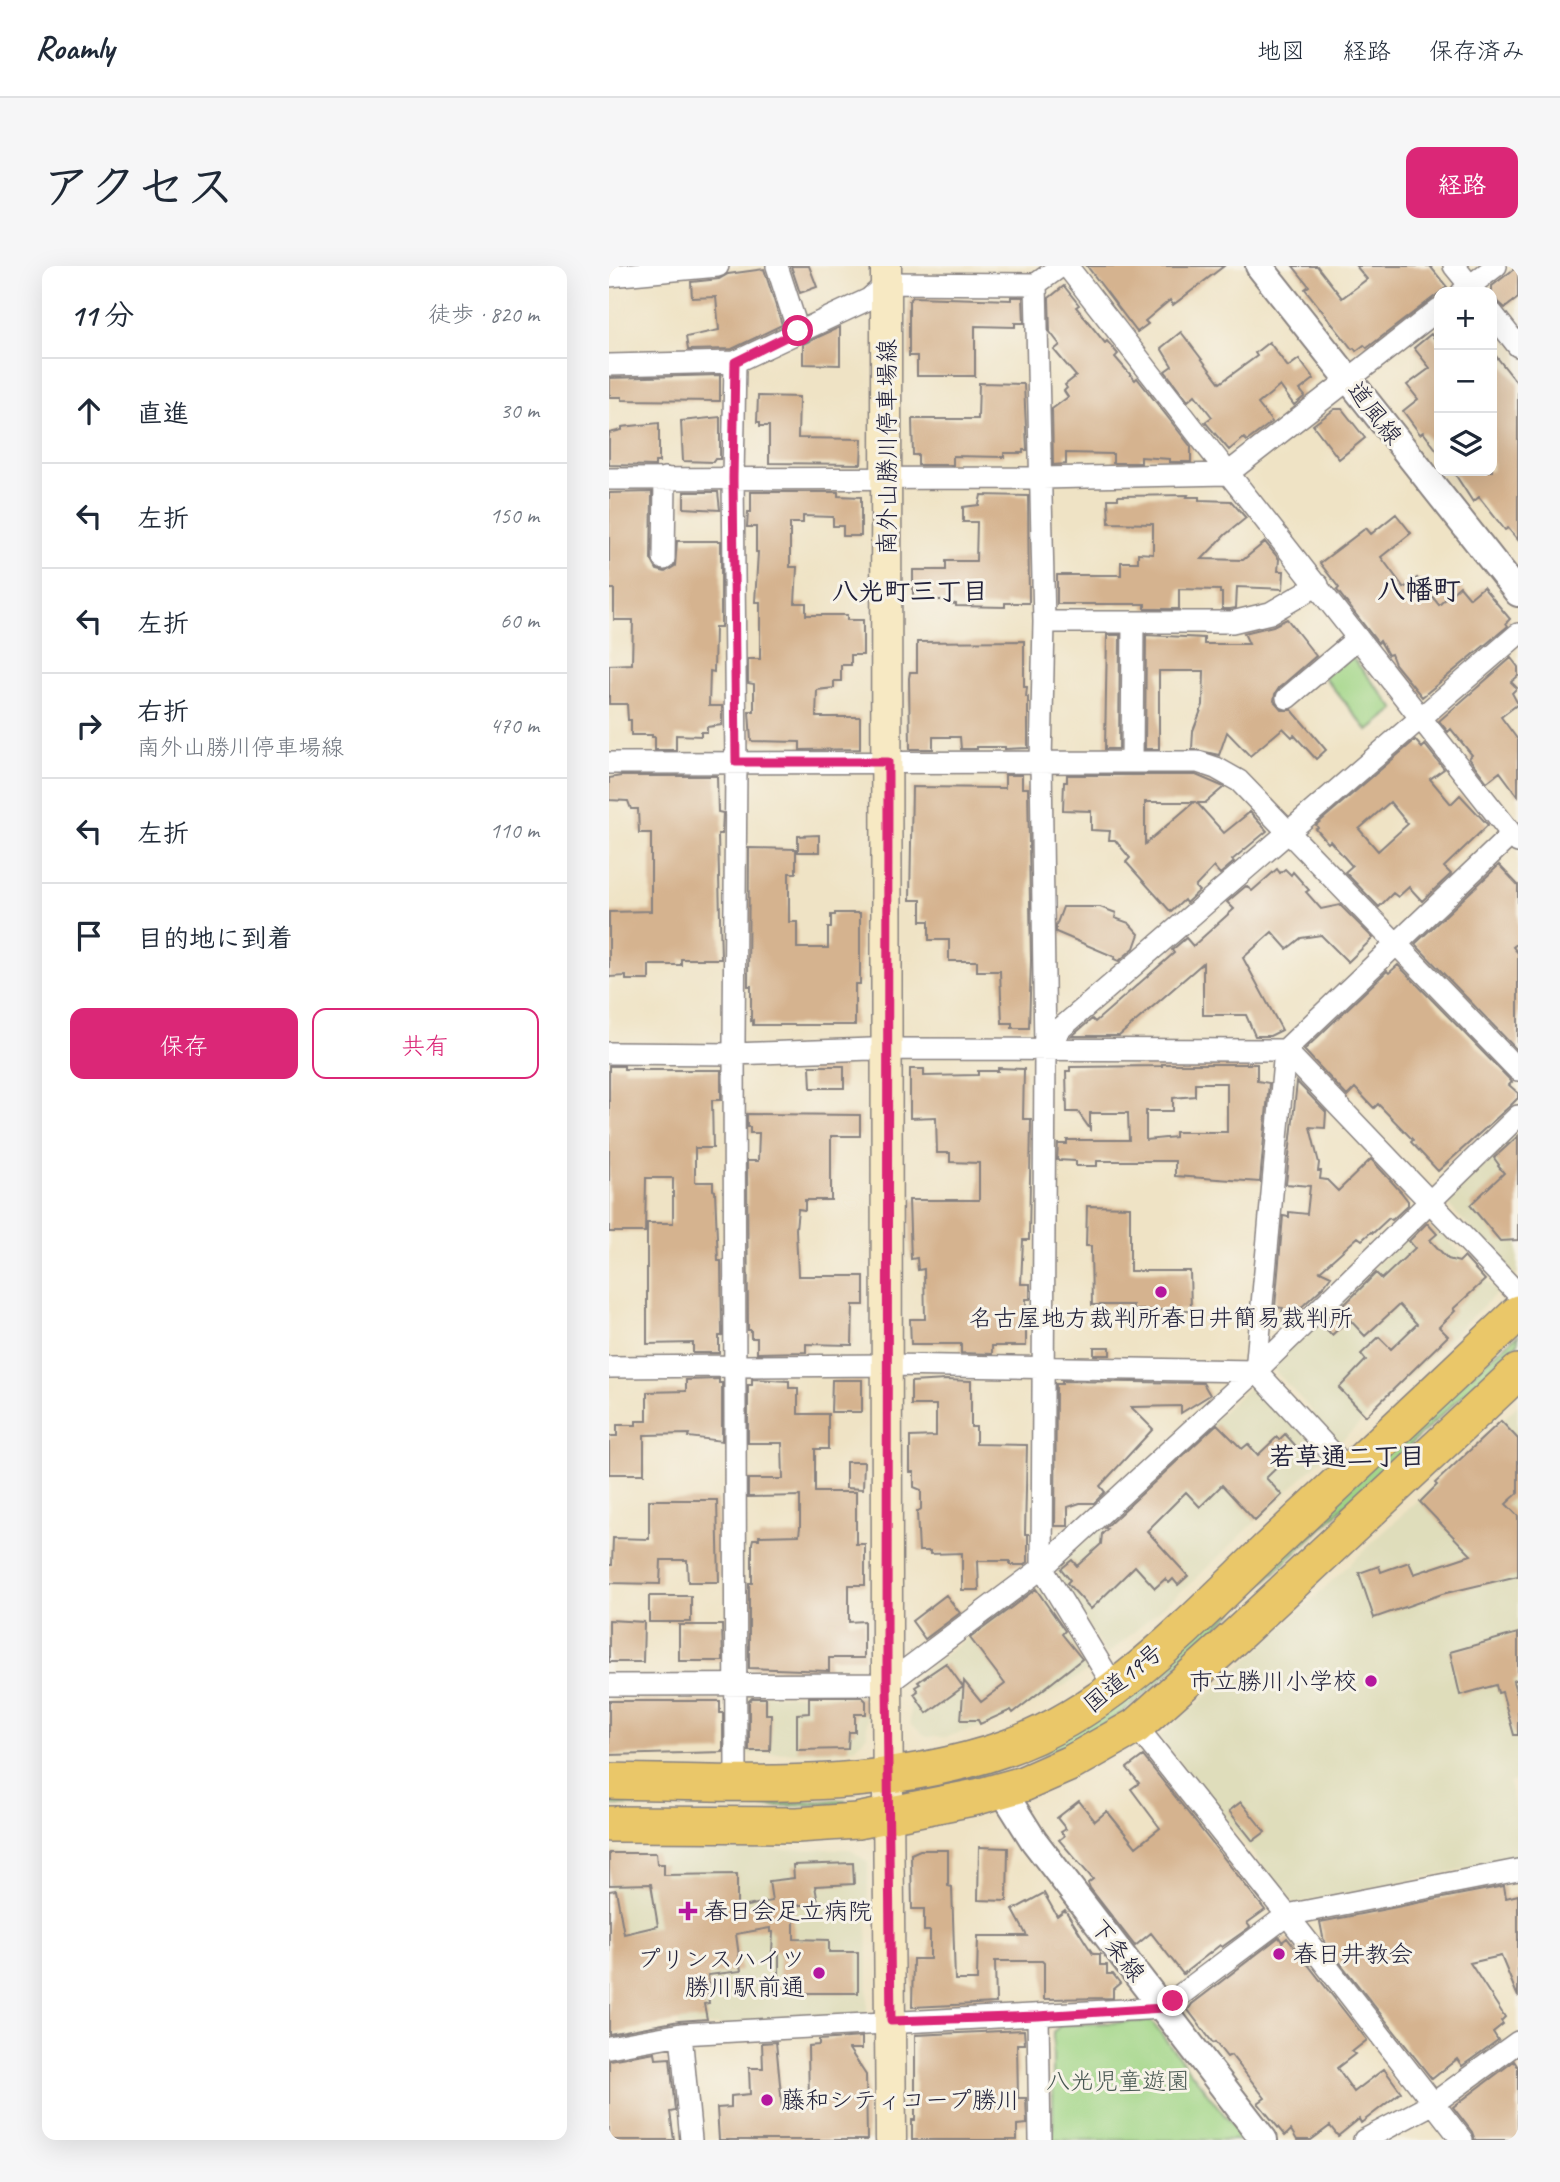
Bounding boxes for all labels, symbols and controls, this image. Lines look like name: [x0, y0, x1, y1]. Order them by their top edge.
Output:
text: Roamly: [35, 27, 114, 69]
text: 地図: [1257, 36, 1305, 66]
text: 経路: [1343, 36, 1391, 66]
text: 保存済み: [1429, 36, 1525, 66]
button: 経路: [1406, 147, 1518, 218]
text: アクセス: [42, 156, 235, 218]
map controls: [1434, 287, 1497, 476]
button: +: [1434, 287, 1497, 350]
text: 11 分: [70, 296, 134, 334]
text: 徒歩 · 820 m: [428, 300, 539, 329]
route start: [782, 315, 813, 346]
street label: 南外山勝川停車場線: [872, 339, 902, 555]
button: −: [1434, 350, 1497, 413]
street label: 道風線: [1341, 375, 1409, 451]
icon: ahead: [70, 392, 108, 430]
text: 30 m: [500, 396, 539, 425]
text: 直進: [137, 397, 189, 430]
button: layers: [1434, 413, 1497, 476]
icon: left: [70, 497, 108, 535]
text: 150 m: [490, 501, 539, 530]
text: 左折: [137, 502, 189, 535]
district label: 八幡町: [1377, 572, 1461, 607]
district label: 八光町三丁目: [832, 575, 988, 608]
icon: left: [70, 602, 108, 640]
text: 60 m: [500, 606, 539, 635]
text: 左折: [137, 607, 189, 640]
text: 右折: [137, 695, 189, 728]
icon: right: [70, 707, 108, 745]
text: 470 m: [490, 711, 539, 740]
text: 南外山勝川停車場線: [137, 733, 344, 762]
icon: left: [70, 812, 108, 850]
text: 110 m: [490, 816, 539, 845]
text: 左折: [137, 817, 189, 850]
icon: arrive: [70, 917, 108, 955]
text: 目的地に到着: [137, 922, 293, 955]
button: 保存: [70, 1008, 298, 1079]
button: 共有: [312, 1008, 539, 1079]
marker: 名古屋地方裁判所春日井簡易裁判所: [1153, 1284, 1169, 1300]
place label: 名古屋地方裁判所春日井簡易裁判所: [969, 1303, 1353, 1333]
district label: 若草通二丁目: [1269, 1440, 1425, 1473]
street label: 国道19号: [1077, 1637, 1169, 1719]
place label: 市立勝川小学校: [1189, 1666, 1357, 1696]
marker: 市立勝川小学校: [1363, 1673, 1379, 1689]
place label: 春日会足立病院: [704, 1896, 872, 1926]
marker: 春日会足立病院: [678, 1901, 698, 1921]
street label: 下条線: [1084, 1912, 1152, 1988]
place label: 春日井教会: [1293, 1939, 1413, 1969]
place label: プリンスハイツ 勝川駅前通: [637, 1944, 805, 2002]
marker: 春日井教会: [1271, 1946, 1287, 1962]
marker: プリンスハイツ 勝川駅前通: [811, 1965, 827, 1981]
route end: [1157, 1985, 1188, 2016]
park label: 八光児童遊園: [1046, 2066, 1190, 2096]
place label: 藤和シティコープ勝川: [781, 2085, 1020, 2115]
marker: 藤和シティコープ勝川: [759, 2092, 775, 2108]

